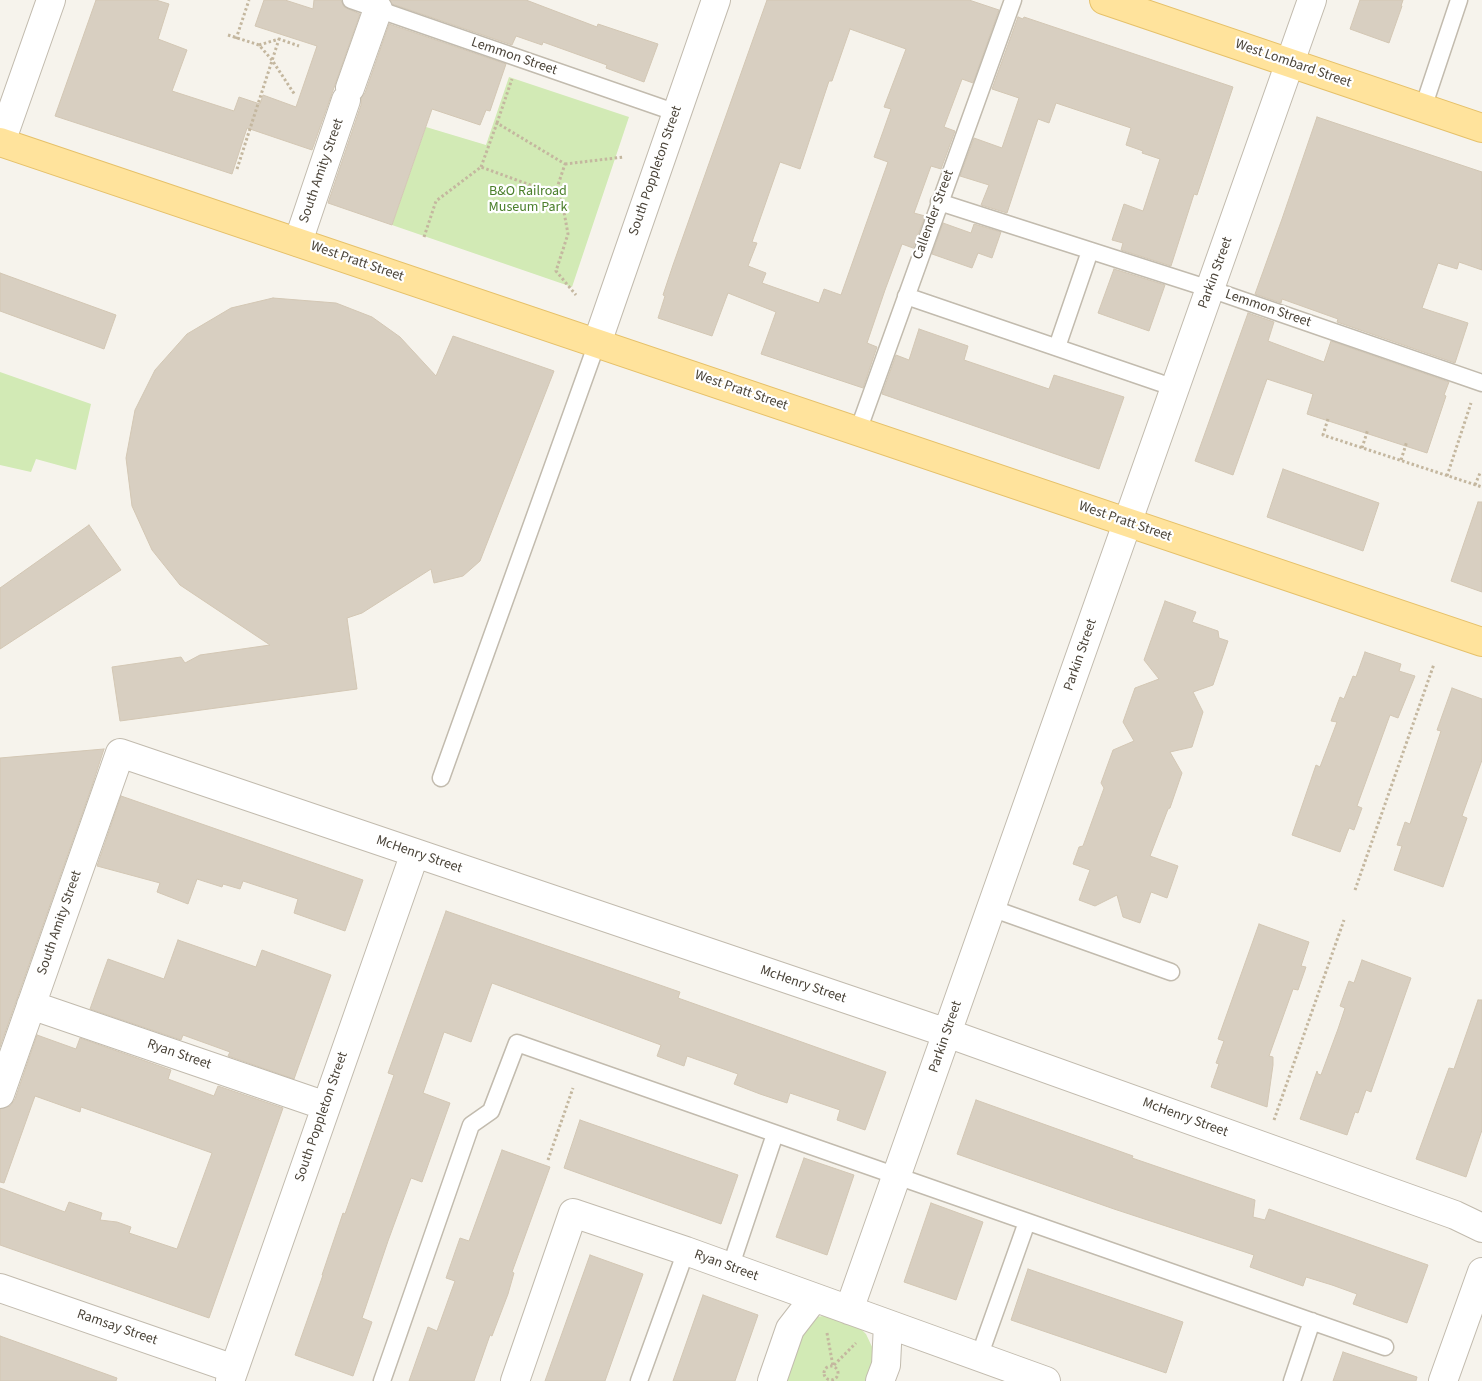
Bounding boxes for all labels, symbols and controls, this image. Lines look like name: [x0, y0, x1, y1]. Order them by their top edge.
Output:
street label: Lemmon Street: [469, 34, 559, 80]
street label: West Lombard Street: [1233, 36, 1353, 92]
street label: South Poppleton Street: [626, 104, 686, 238]
street label: South Amity Street: [296, 116, 348, 226]
street label: Callender Street: [910, 168, 958, 262]
park label: B&O Railroad Museum Park: [489, 184, 567, 216]
street label: Parkin Street: [1195, 235, 1237, 311]
street label: West Pratt Street: [308, 238, 406, 286]
street label: Lemmon Street: [1223, 286, 1313, 332]
street label: West Pratt Street: [692, 367, 790, 415]
street label: West Pratt Street: [1076, 498, 1174, 546]
street label: Parkin Street: [1061, 617, 1101, 693]
street label: McHenry Street: [374, 832, 464, 878]
street label: South Amity Street: [34, 868, 86, 978]
street label: McHenry Street: [758, 962, 848, 1008]
street label: Parkin Street: [926, 999, 966, 1075]
street label: Ryan Street: [145, 1036, 213, 1074]
street label: South Poppleton Street: [292, 1050, 352, 1184]
street label: McHenry Street: [1140, 1095, 1230, 1141]
street label: Ryan Street: [692, 1247, 760, 1285]
street label: Ramsay Street: [75, 1306, 159, 1350]

